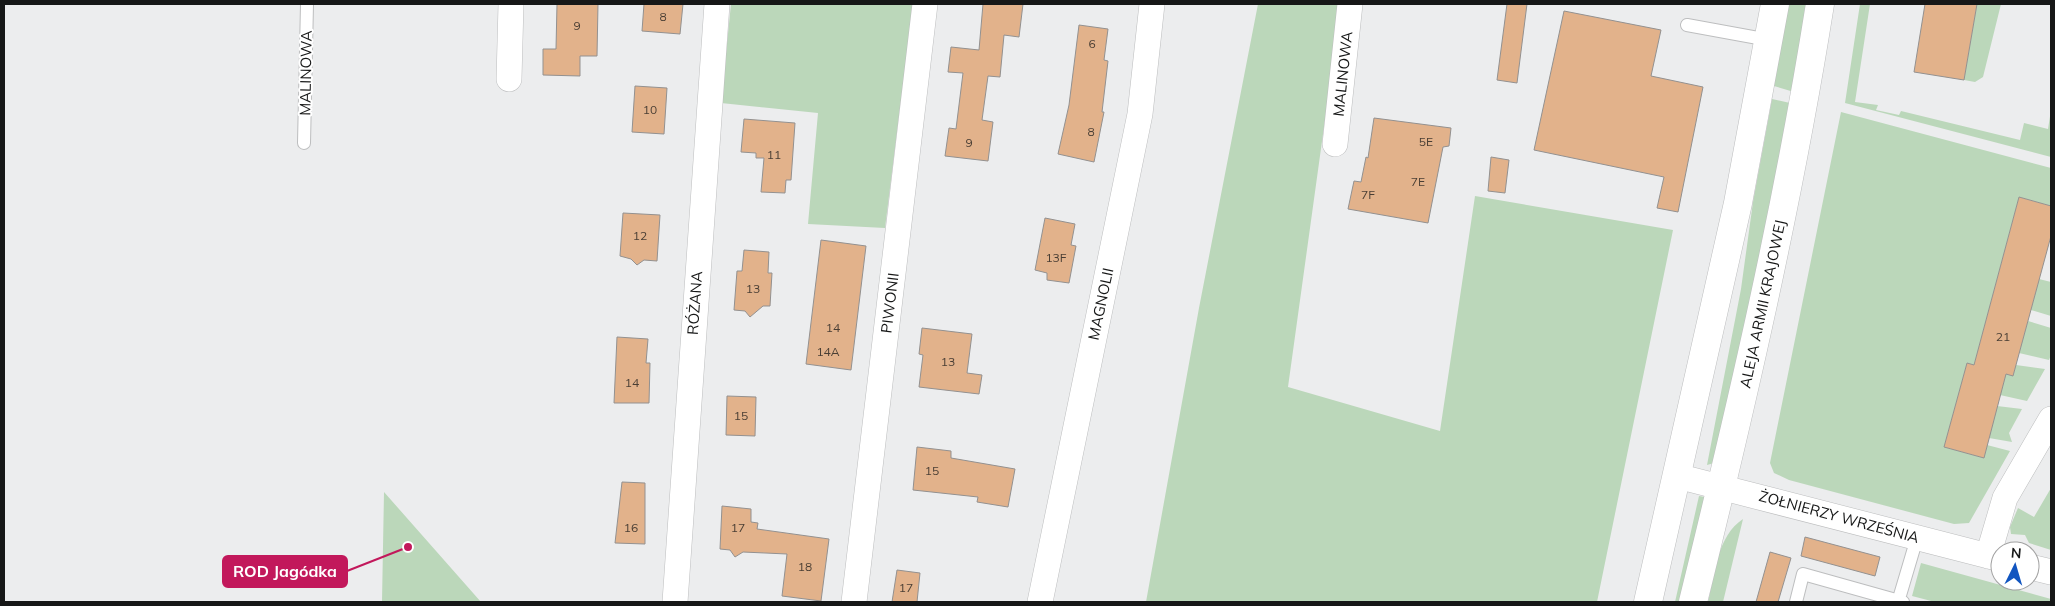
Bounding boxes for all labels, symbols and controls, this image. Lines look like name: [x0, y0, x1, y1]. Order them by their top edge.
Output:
house number: 8: [659, 9, 667, 24]
house number: 9: [573, 18, 581, 33]
street label: MALINOWA: [295, 30, 316, 116]
street label: MALINOWA: [1329, 30, 1356, 117]
house number: 6: [1088, 36, 1096, 51]
house number: 10: [643, 102, 657, 117]
house number: 8: [1087, 124, 1095, 139]
house number: 5E: [1419, 134, 1433, 149]
house number: 9: [965, 135, 973, 150]
house number: 11: [767, 147, 781, 162]
house number: 7E: [1411, 174, 1425, 189]
house number: 7F: [1361, 187, 1375, 202]
street label: ALEJA ARMII KRAJOWEJ: [1735, 218, 1790, 390]
house number: 12: [633, 228, 647, 243]
house number: 13F: [1045, 250, 1067, 265]
street label: MAGNOLII: [1084, 266, 1117, 342]
street label: RÓŻANA: [683, 271, 706, 335]
street label: PIWONII: [876, 272, 903, 334]
house number: 13: [746, 281, 760, 296]
house number: 14: [826, 320, 840, 335]
house number: 21: [1996, 329, 2010, 344]
house number: 14A: [816, 344, 840, 359]
house number: 13: [941, 354, 955, 369]
house number: 14: [625, 375, 639, 390]
house number: 15: [734, 408, 748, 423]
house number: 15: [925, 463, 939, 478]
street label: ŻOŁNIERZY WRZEŚNIA: [1757, 486, 1921, 547]
house number: 16: [624, 520, 638, 535]
house number: 17: [731, 520, 745, 535]
north arrow: [1990, 541, 2040, 591]
text: N: [2010, 544, 2022, 562]
callout: ROD Jagódka: [223, 556, 347, 587]
house number: 18: [798, 559, 812, 574]
text: ROD Jagódka: [233, 561, 337, 581]
house number: 17: [899, 580, 913, 595]

